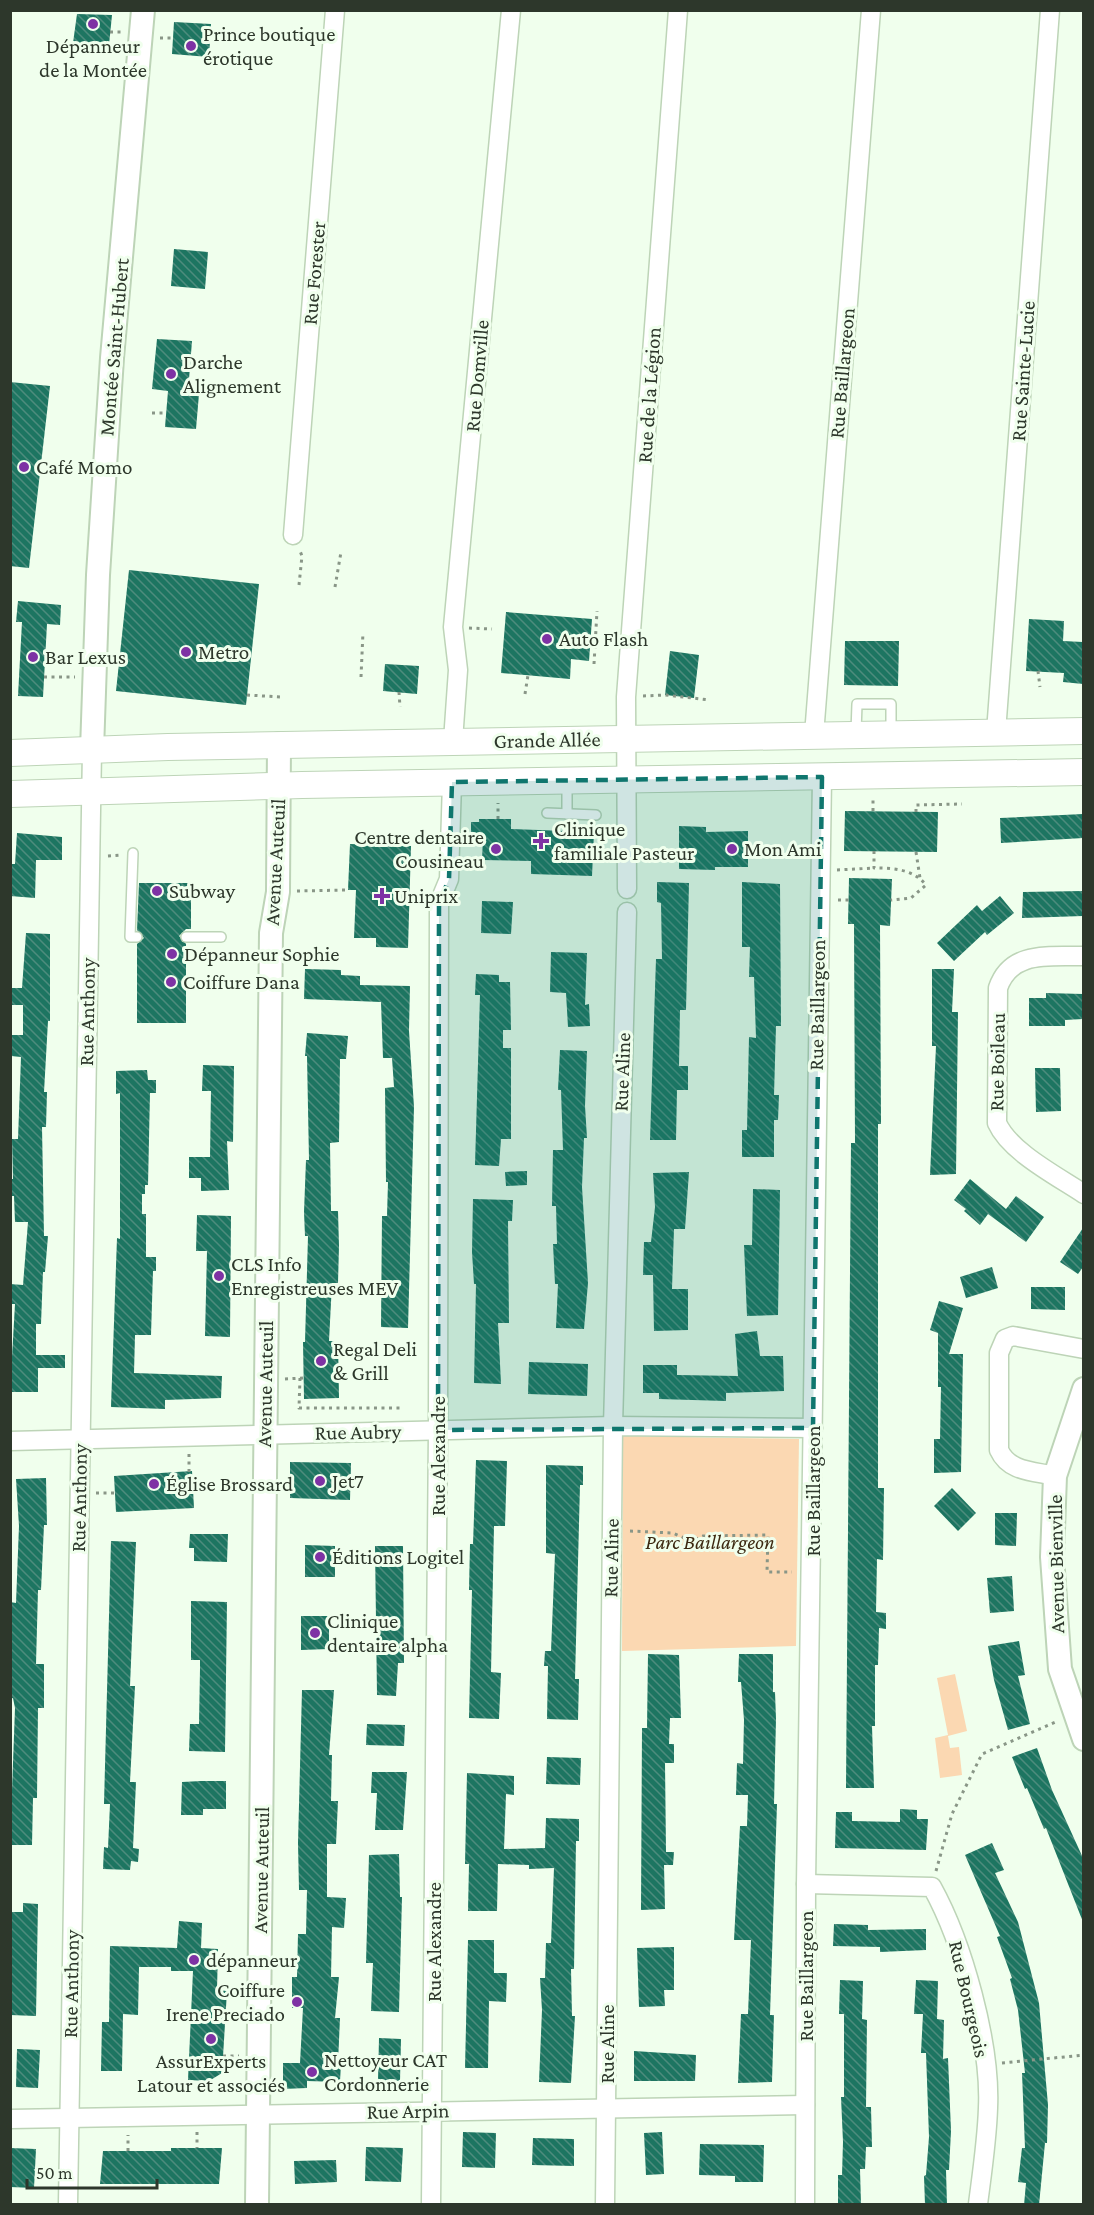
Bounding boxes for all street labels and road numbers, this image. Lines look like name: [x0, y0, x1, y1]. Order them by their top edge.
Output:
street label: Rue Forester: [298, 220, 331, 326]
street label: Montée Saint-Hubert: [94, 256, 134, 437]
street label: Rue Sainte-Lucie: [1006, 300, 1040, 442]
street label: Rue Baillargeon: [824, 307, 860, 439]
street label: Rue Domville: [460, 319, 494, 433]
street label: Rue de la Légion: [632, 326, 666, 464]
street label: Grande Allée: [493, 727, 601, 753]
street label: Avenue Auteuil: [260, 798, 290, 926]
street label: Rue Baillargeon: [804, 939, 830, 1071]
street label: Rue Anthony: [74, 957, 100, 1066]
street label: Rue Boileau: [984, 1012, 1010, 1112]
street label: Rue Aline: [609, 1032, 635, 1112]
street label: Avenue Auteuil: [252, 1320, 278, 1448]
street label: Rue Alexandre: [426, 1396, 450, 1516]
street label: Rue Aubry: [315, 1419, 402, 1445]
street label: Rue Baillargeon: [801, 1425, 825, 1557]
street label: Rue Anthony: [66, 1443, 92, 1552]
street label: Avenue Bienville: [1043, 1494, 1069, 1634]
street label: Rue Aline: [598, 1518, 624, 1598]
street label: Avenue Auteuil: [248, 1806, 274, 1934]
street label: Rue Alexandre: [422, 1882, 446, 2002]
street label: Rue Baillargeon: [794, 1910, 818, 2042]
street label: Rue Anthony: [58, 1929, 84, 2038]
street label: Rue Bourgeois: [944, 1938, 994, 2060]
street label: Rue Aline: [595, 2004, 619, 2084]
street label: Rue Arpin: [366, 2098, 450, 2124]

